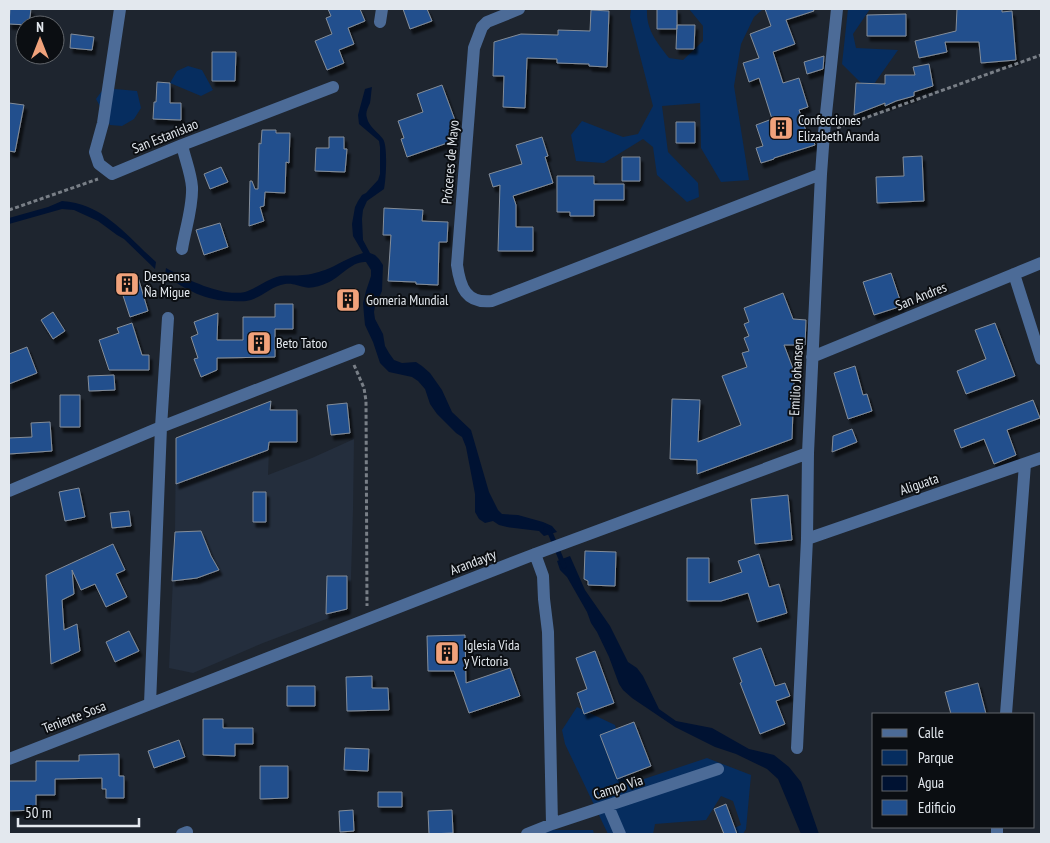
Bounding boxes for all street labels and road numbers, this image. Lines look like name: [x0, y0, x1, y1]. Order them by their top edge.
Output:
street label: San Estanislao: [129, 115, 201, 157]
street label: Próceres de Mayo: [437, 119, 463, 205]
street label: San Andres: [893, 278, 949, 314]
street label: Emilio Johansen: [785, 338, 807, 416]
street label: Aliguata: [897, 469, 941, 499]
street label: Arandayty: [447, 545, 499, 579]
street label: Teniente Sosa: [40, 697, 108, 737]
street label: Campo Via: [591, 771, 645, 803]

